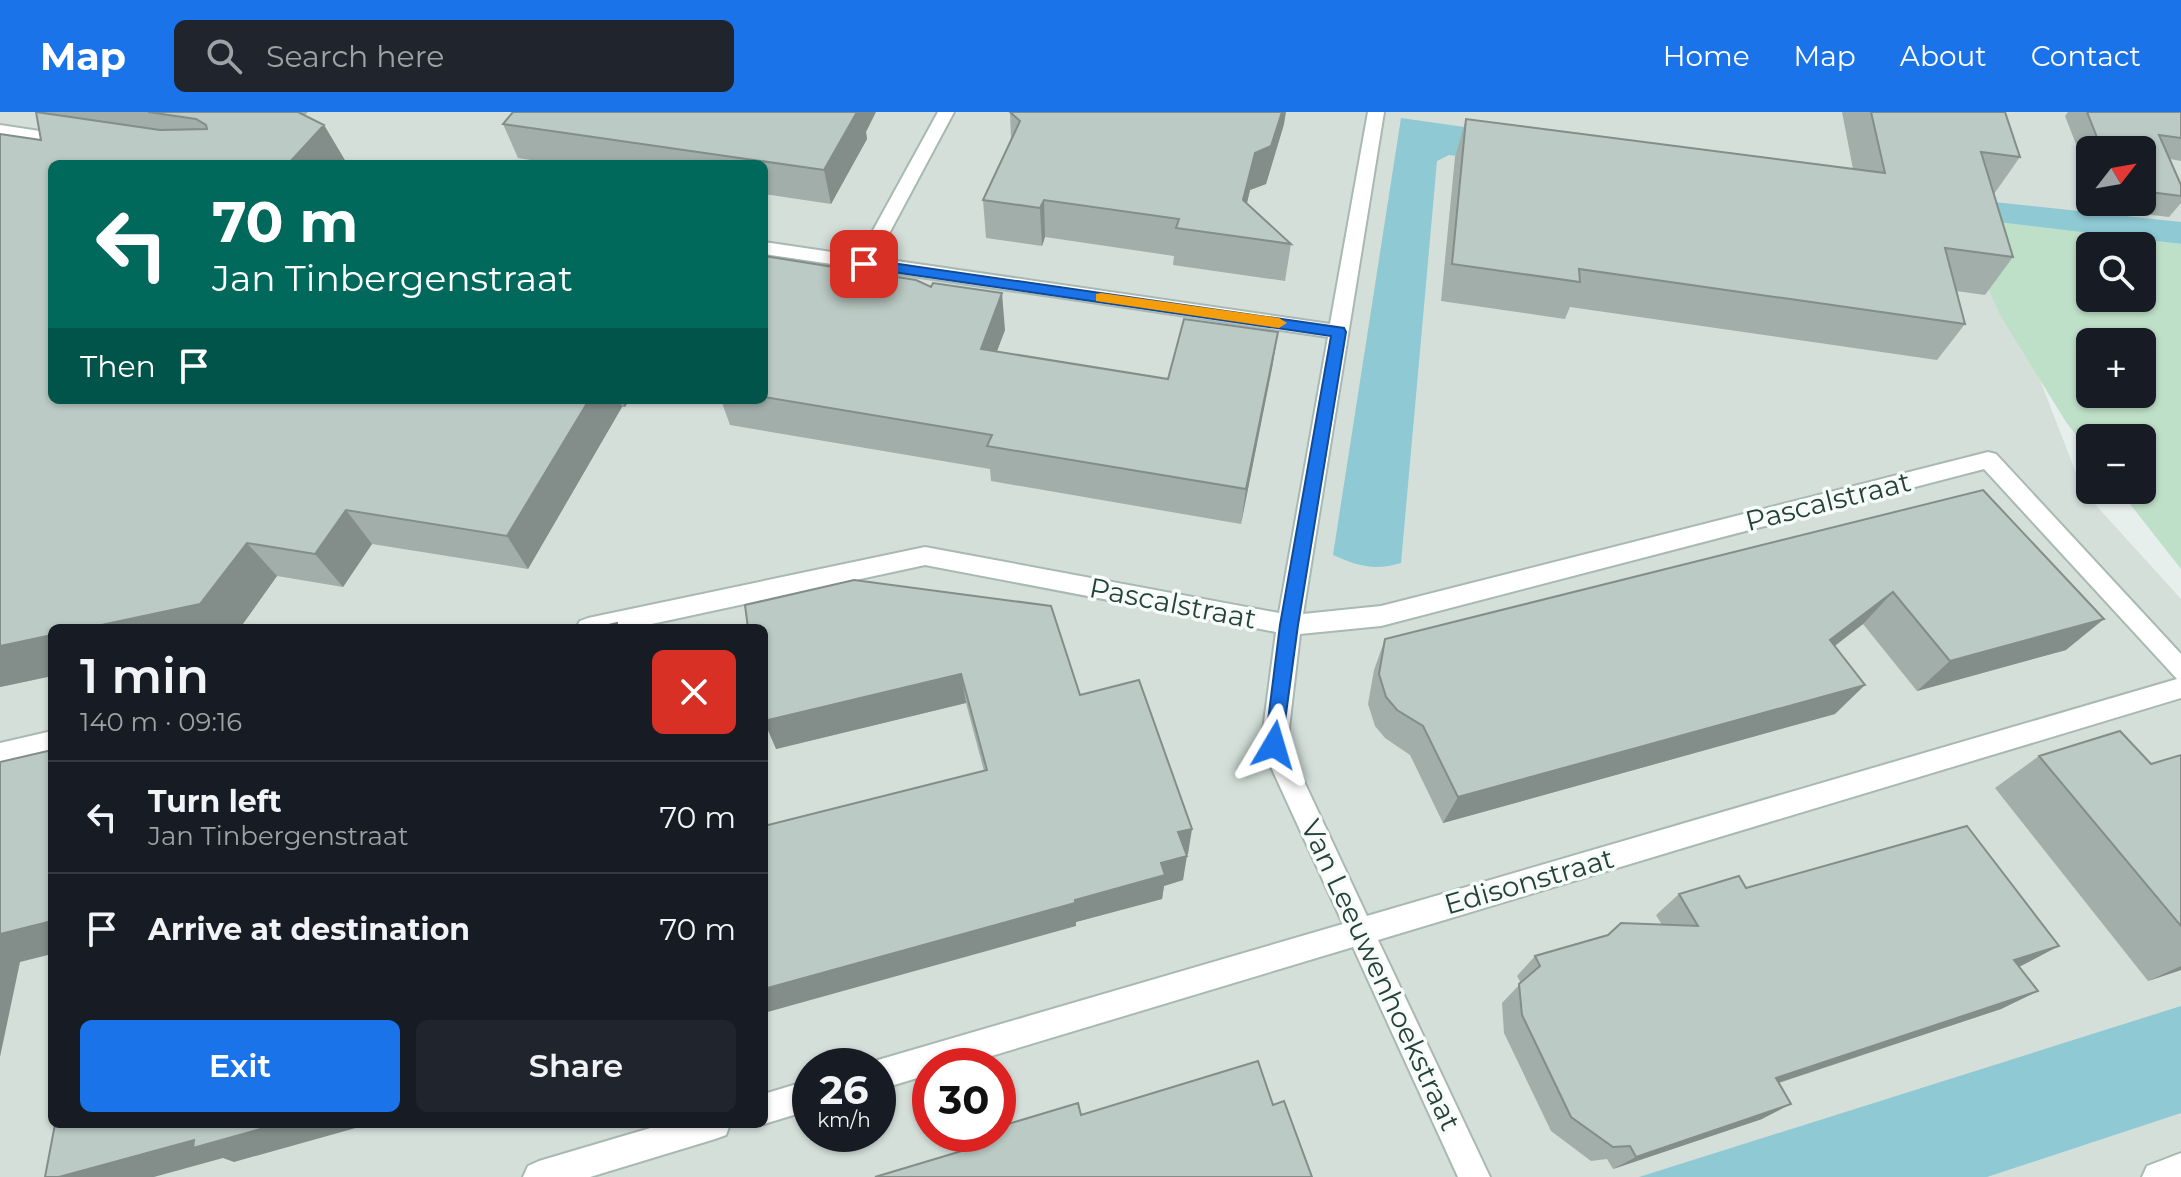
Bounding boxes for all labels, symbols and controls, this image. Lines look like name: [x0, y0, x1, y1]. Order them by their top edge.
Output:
search box: [174, 20, 734, 92]
text: Map: [40, 33, 126, 80]
icon: search: [202, 34, 246, 78]
text: Search here: [266, 38, 444, 75]
text: Home: [1663, 39, 1750, 73]
text: Map: [1794, 39, 1856, 73]
text: About: [1900, 39, 1987, 73]
text: Contact: [2031, 39, 2141, 73]
north arrow: [2076, 136, 2156, 216]
map controls: [2076, 136, 2156, 504]
text: 70 m: [212, 188, 358, 256]
icon: left: [80, 192, 184, 296]
pin: [830, 230, 898, 298]
button: search: [2076, 232, 2156, 312]
icon: arrive: [842, 242, 886, 286]
text: Jan Tinbergenstraat: [212, 256, 573, 300]
button: +: [2076, 328, 2156, 408]
icon: arrive: [172, 344, 216, 388]
text: Then: [80, 348, 156, 385]
button: −: [2076, 424, 2156, 504]
street label: Pascalstraat: [1742, 464, 1914, 538]
street label: Pascalstraat: [1087, 570, 1259, 636]
text: 1 min: [80, 647, 209, 705]
button: close: [652, 650, 736, 734]
position arrow: [1232, 703, 1316, 787]
text: 140 m · 09:16: [80, 706, 242, 738]
text: Turn left: [148, 783, 281, 820]
icon: left: [80, 795, 124, 839]
text: 70 m: [659, 799, 736, 836]
street label: Van Leeuwenhoekstraat: [1294, 814, 1468, 1136]
text: Jan Tinbergenstraat: [148, 820, 409, 852]
street label: Edisonstraat: [1440, 841, 1618, 921]
icon: arrive: [80, 907, 124, 951]
text: Arrive at destination: [148, 911, 470, 948]
text: 70 m: [659, 911, 736, 948]
button: Exit: [80, 1020, 400, 1112]
button: Share: [416, 1020, 736, 1112]
speed limit sign: 30: [912, 1048, 1016, 1152]
text: 26: [819, 1065, 869, 1114]
text: km/h: [817, 1108, 871, 1132]

